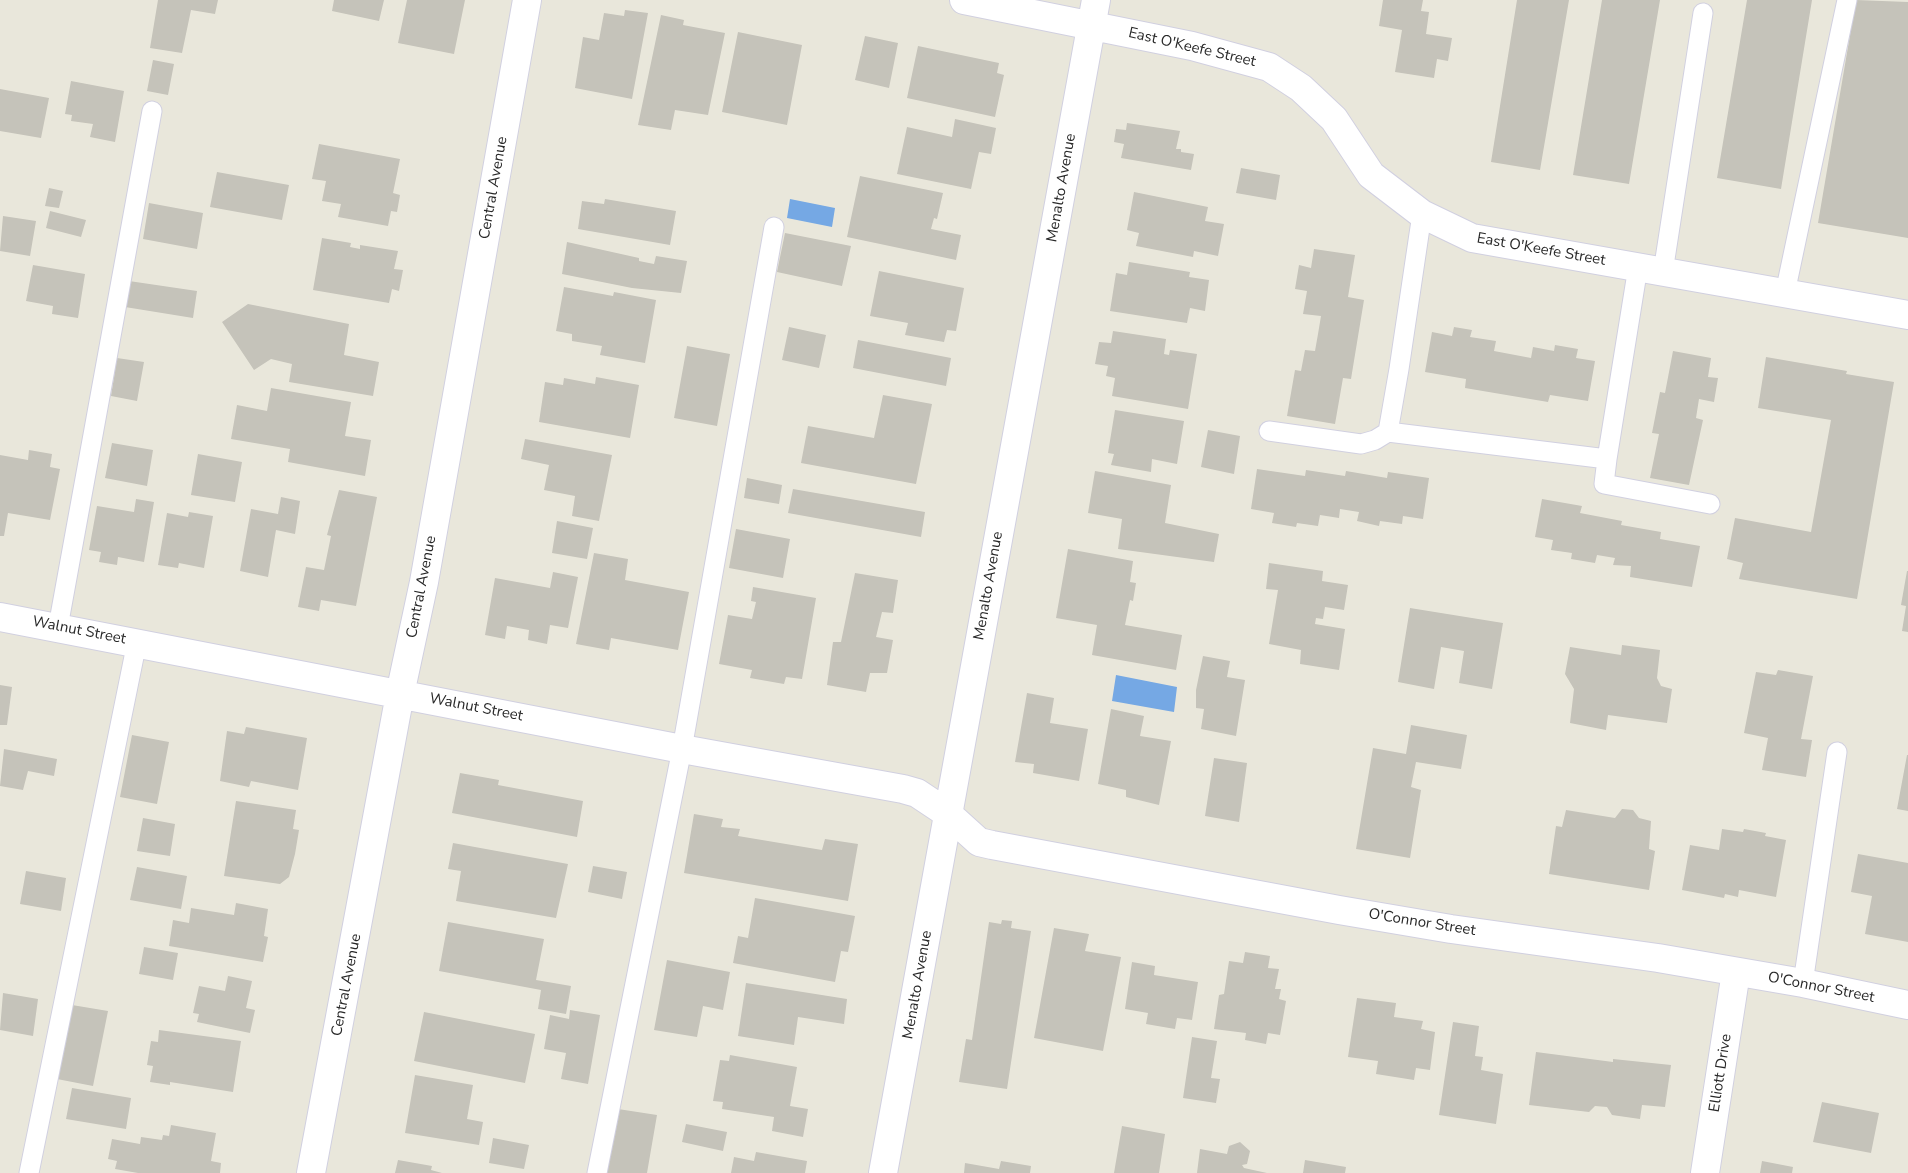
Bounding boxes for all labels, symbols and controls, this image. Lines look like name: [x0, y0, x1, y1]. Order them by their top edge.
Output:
street label: East O'Keefe Street: [1126, 25, 1258, 71]
street label: Menalto Avenue: [1044, 132, 1080, 244]
street label: Central Avenue: [476, 135, 512, 241]
street label: East O'Keefe Street: [1475, 230, 1607, 270]
street label: Menalto Avenue: [971, 530, 1007, 642]
street label: Central Avenue: [403, 534, 441, 640]
street label: Walnut Street: [31, 613, 127, 649]
street label: Walnut Street: [428, 690, 524, 726]
street label: O'Connor Street: [1367, 906, 1477, 940]
street label: Menalto Avenue: [900, 929, 936, 1041]
street label: Central Avenue: [328, 932, 366, 1038]
street label: O'Connor Street: [1766, 969, 1876, 1007]
street label: Elliott Drive: [1706, 1033, 1736, 1113]

